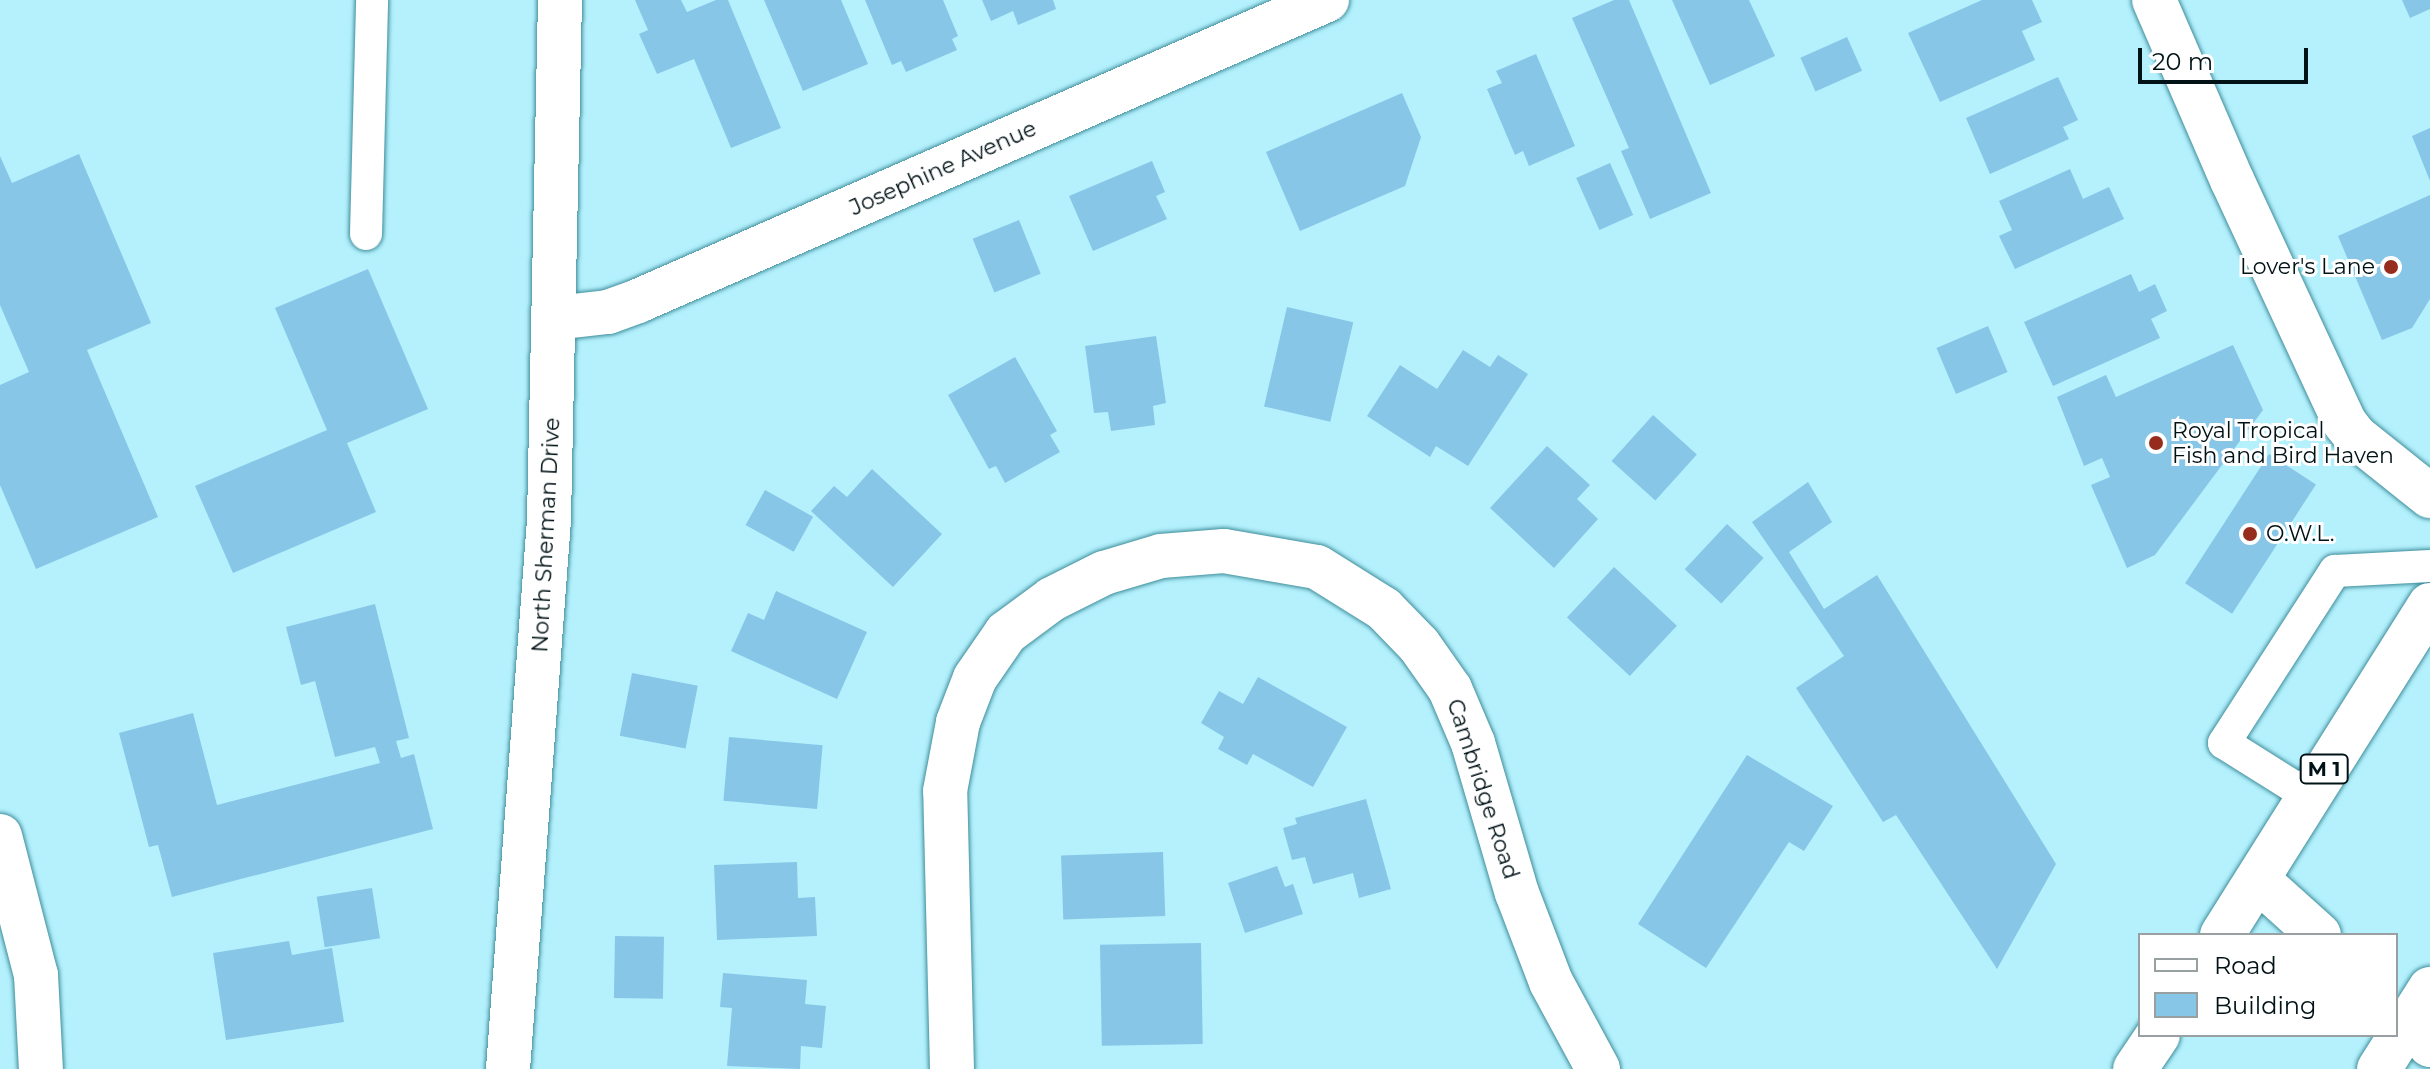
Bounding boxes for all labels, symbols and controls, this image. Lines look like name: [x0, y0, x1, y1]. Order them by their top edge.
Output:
scale bar: [2142, 32, 2312, 82]
text: 20 m: [2152, 47, 2213, 76]
street label: Josephine Avenue: [846, 115, 1040, 221]
place label: Lover's Lane: [2240, 254, 2375, 280]
marker: Lover's Lane: [2382, 258, 2400, 276]
street label: North Sherman Drive: [527, 417, 565, 653]
place label: Royal Tropical Fish and Bird Haven: [2172, 417, 2394, 468]
marker: Royal Tropical Fish and Bird Haven: [2147, 434, 2165, 452]
place label: O.W.L.: [2266, 521, 2334, 547]
marker: O.W.L.: [2241, 525, 2259, 543]
street label: Cambridge Road: [1441, 696, 1525, 882]
road number: M 1: [2298, 753, 2350, 785]
legend: [2138, 933, 2398, 1037]
text: Road: [2214, 951, 2277, 980]
text: Building: [2214, 991, 2317, 1020]

